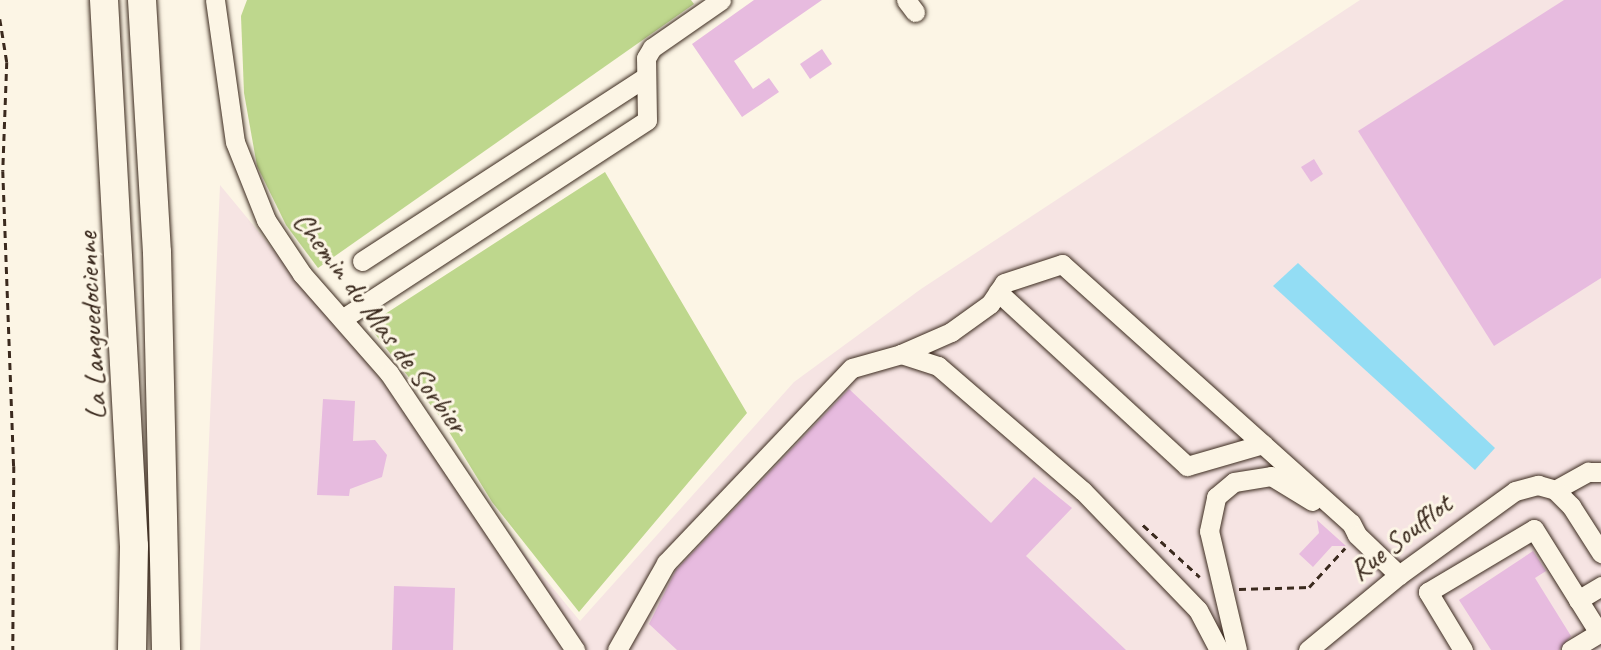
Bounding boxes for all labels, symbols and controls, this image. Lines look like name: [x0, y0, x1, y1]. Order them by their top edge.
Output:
street label: Chemin du Mas de Sorbier: [286, 204, 476, 440]
street label: La Languedocienne: [68, 231, 114, 421]
street label: Rue Soufflot: [1342, 486, 1458, 588]

